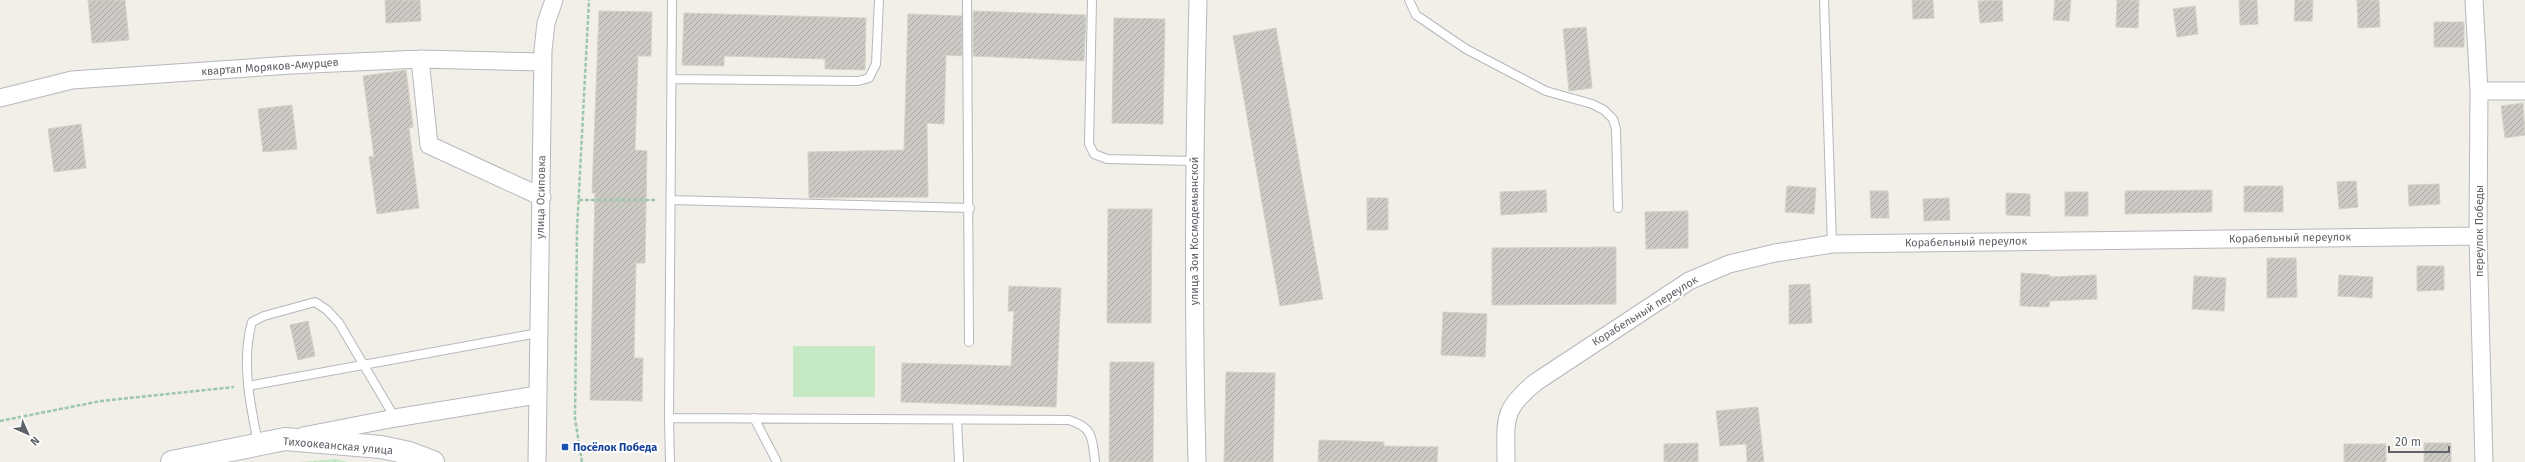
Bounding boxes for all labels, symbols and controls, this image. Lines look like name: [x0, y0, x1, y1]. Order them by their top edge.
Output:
street label: квартал Моряков-Амурцев: [201, 56, 339, 78]
street label: улица Осиповка: [534, 155, 548, 239]
street label: улица Зои Космодемьянской: [1188, 157, 1201, 305]
street label: переулок Победы: [2473, 185, 2486, 277]
street label: Корабельный переулок: [2229, 230, 2352, 246]
street label: Корабельный переулок: [1905, 234, 2028, 250]
street label: Корабельный переулок: [1590, 273, 1701, 349]
north arrow: [8, 414, 48, 454]
scale bar: [2389, 428, 2449, 454]
text: N: [28, 434, 42, 448]
street label: Тихоокеанская улица: [282, 435, 394, 457]
text: 20 m: [2395, 435, 2421, 449]
place label: Посёлок Победа: [573, 441, 657, 454]
marker: Посёлок Победа: [560, 442, 570, 452]

